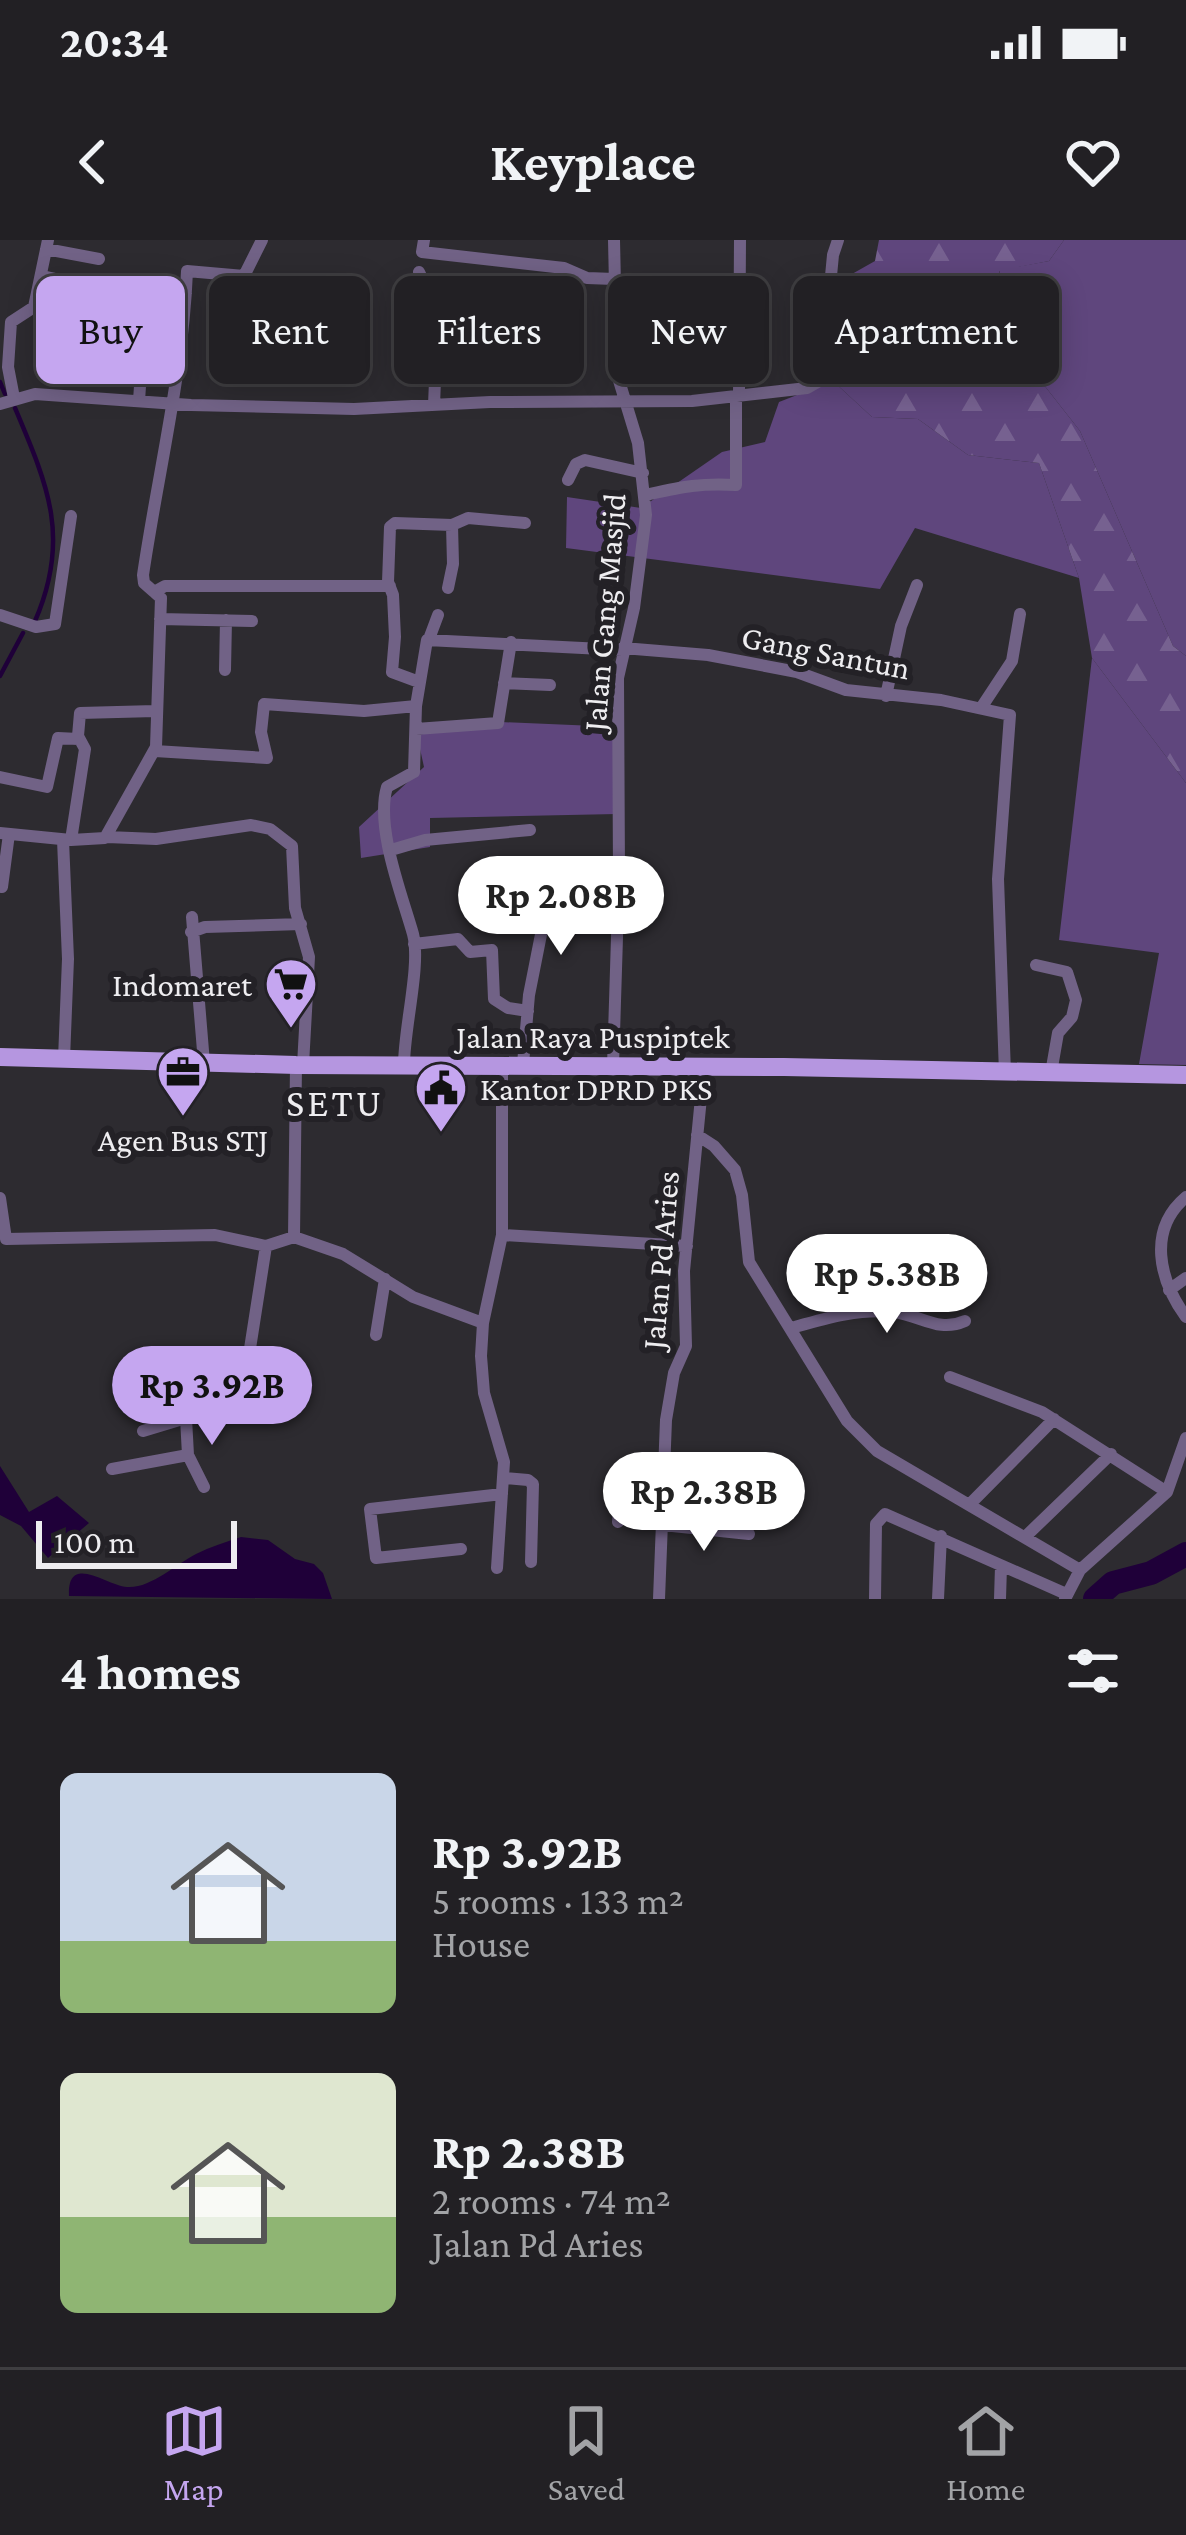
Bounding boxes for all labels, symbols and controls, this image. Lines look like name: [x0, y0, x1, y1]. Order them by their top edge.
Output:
text: 20:34: [60, 17, 169, 67]
icon: back: [60, 129, 126, 195]
icon: heart: [1060, 129, 1126, 195]
text: Keyplace: [490, 132, 696, 192]
chip: Buy: [36, 276, 185, 384]
chip: Rent: [209, 276, 370, 384]
chip: Filters: [394, 276, 584, 384]
chip: New: [608, 276, 769, 384]
chip: Apartment: [793, 276, 1059, 384]
street label: Jalan Gang Masjid: [575, 491, 633, 735]
street label: Gang Santun: [739, 618, 913, 686]
pin: Rp 2.08B: [437, 856, 685, 958]
text: Rp 2.08B: [485, 873, 637, 916]
supermarket icon: Indomaret: [263, 956, 319, 1030]
place label: Indomaret: [112, 966, 253, 1003]
street label: Jalan Raya Puspiptek: [453, 1018, 730, 1055]
office icon: Agen Bus STJ: [155, 1044, 211, 1118]
public building icon: Kantor DPRD PKS: [413, 1060, 469, 1134]
place label: Kantor DPRD PKS: [480, 1070, 712, 1107]
district label: SETU: [286, 1081, 384, 1124]
place label: Agen Bus STJ: [98, 1121, 268, 1158]
street label: Jalan Pd Aries: [634, 1169, 686, 1354]
pin: Rp 5.38B: [763, 1234, 1011, 1336]
text: Rp 5.38B: [813, 1251, 961, 1294]
pin: Rp 3.92B: [88, 1346, 336, 1448]
text: Rp 3.92B: [139, 1363, 285, 1406]
pin: Rp 2.38B: [580, 1452, 828, 1554]
text: Rp 2.38B: [630, 1469, 778, 1512]
scale bar: [36, 1515, 237, 1568]
text: 100 m: [54, 1523, 135, 1560]
icon: filters: [1060, 1638, 1126, 1704]
text: 4 homes: [60, 1643, 241, 1700]
icon: home: [156, 1821, 300, 1965]
text: Rp 3.92B: [432, 1822, 623, 1879]
text: 5 rooms · 133 m²: [432, 1879, 684, 1922]
text: House: [432, 1922, 530, 1965]
icon: home: [156, 2121, 300, 2265]
text: Rp 2.38B: [432, 2122, 626, 2179]
text: 2 rooms · 74 m²: [432, 2179, 671, 2222]
text: Jalan Pd Aries: [432, 2222, 644, 2265]
tab: Map: [161, 2398, 227, 2507]
tab: Saved: [548, 2398, 625, 2507]
tab: Home: [946, 2398, 1025, 2507]

